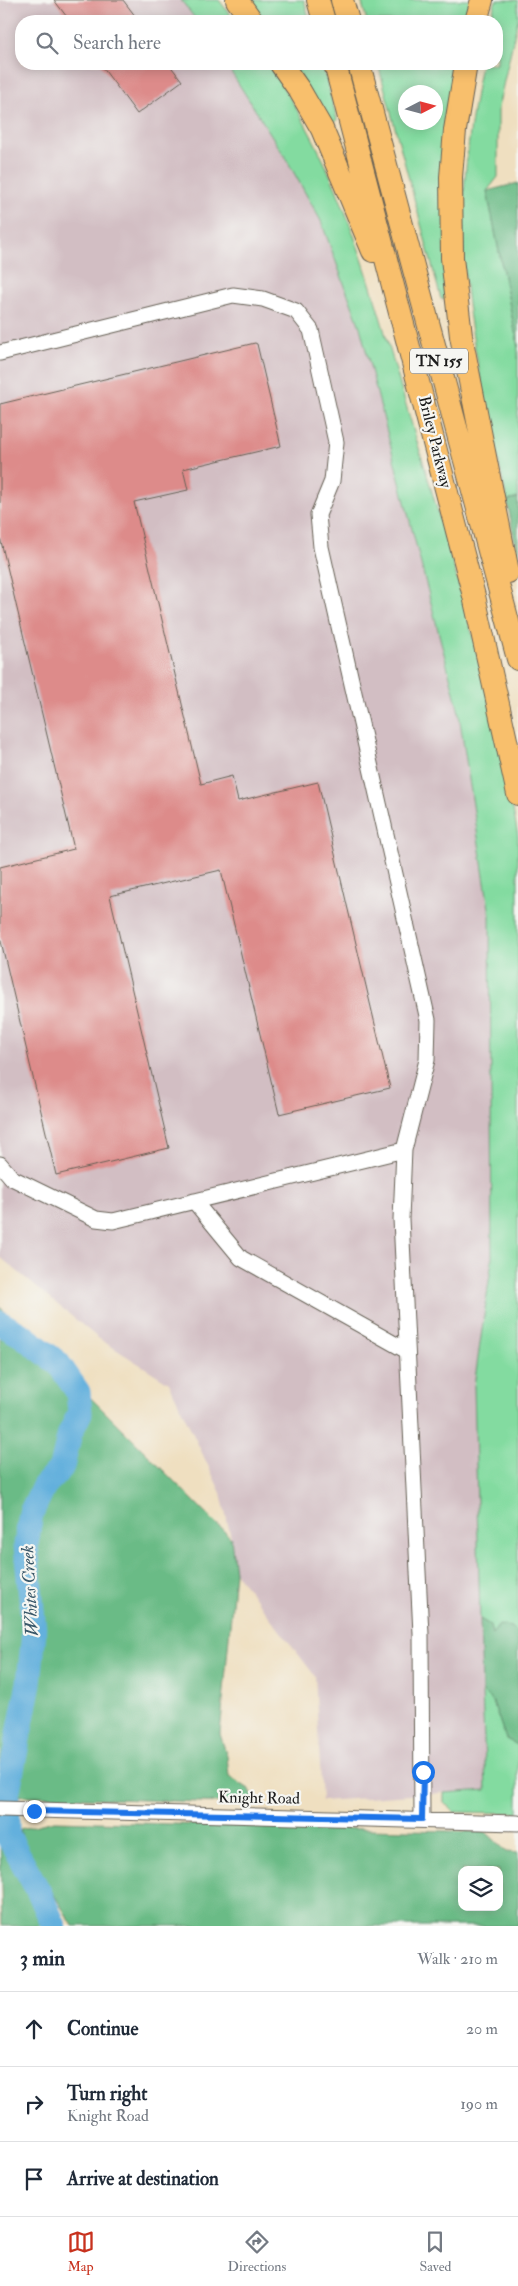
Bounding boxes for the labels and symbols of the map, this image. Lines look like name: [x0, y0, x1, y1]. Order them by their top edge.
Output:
north arrow: [398, 85, 443, 130]
road number: TN 155: [410, 348, 468, 374]
street label: Briley Parkway: [414, 394, 456, 491]
water label: Whites Creek: [16, 1545, 44, 1637]
route start: [412, 1761, 435, 1784]
street label: Knight Road: [218, 1787, 300, 1809]
route end: [23, 1800, 46, 1823]

